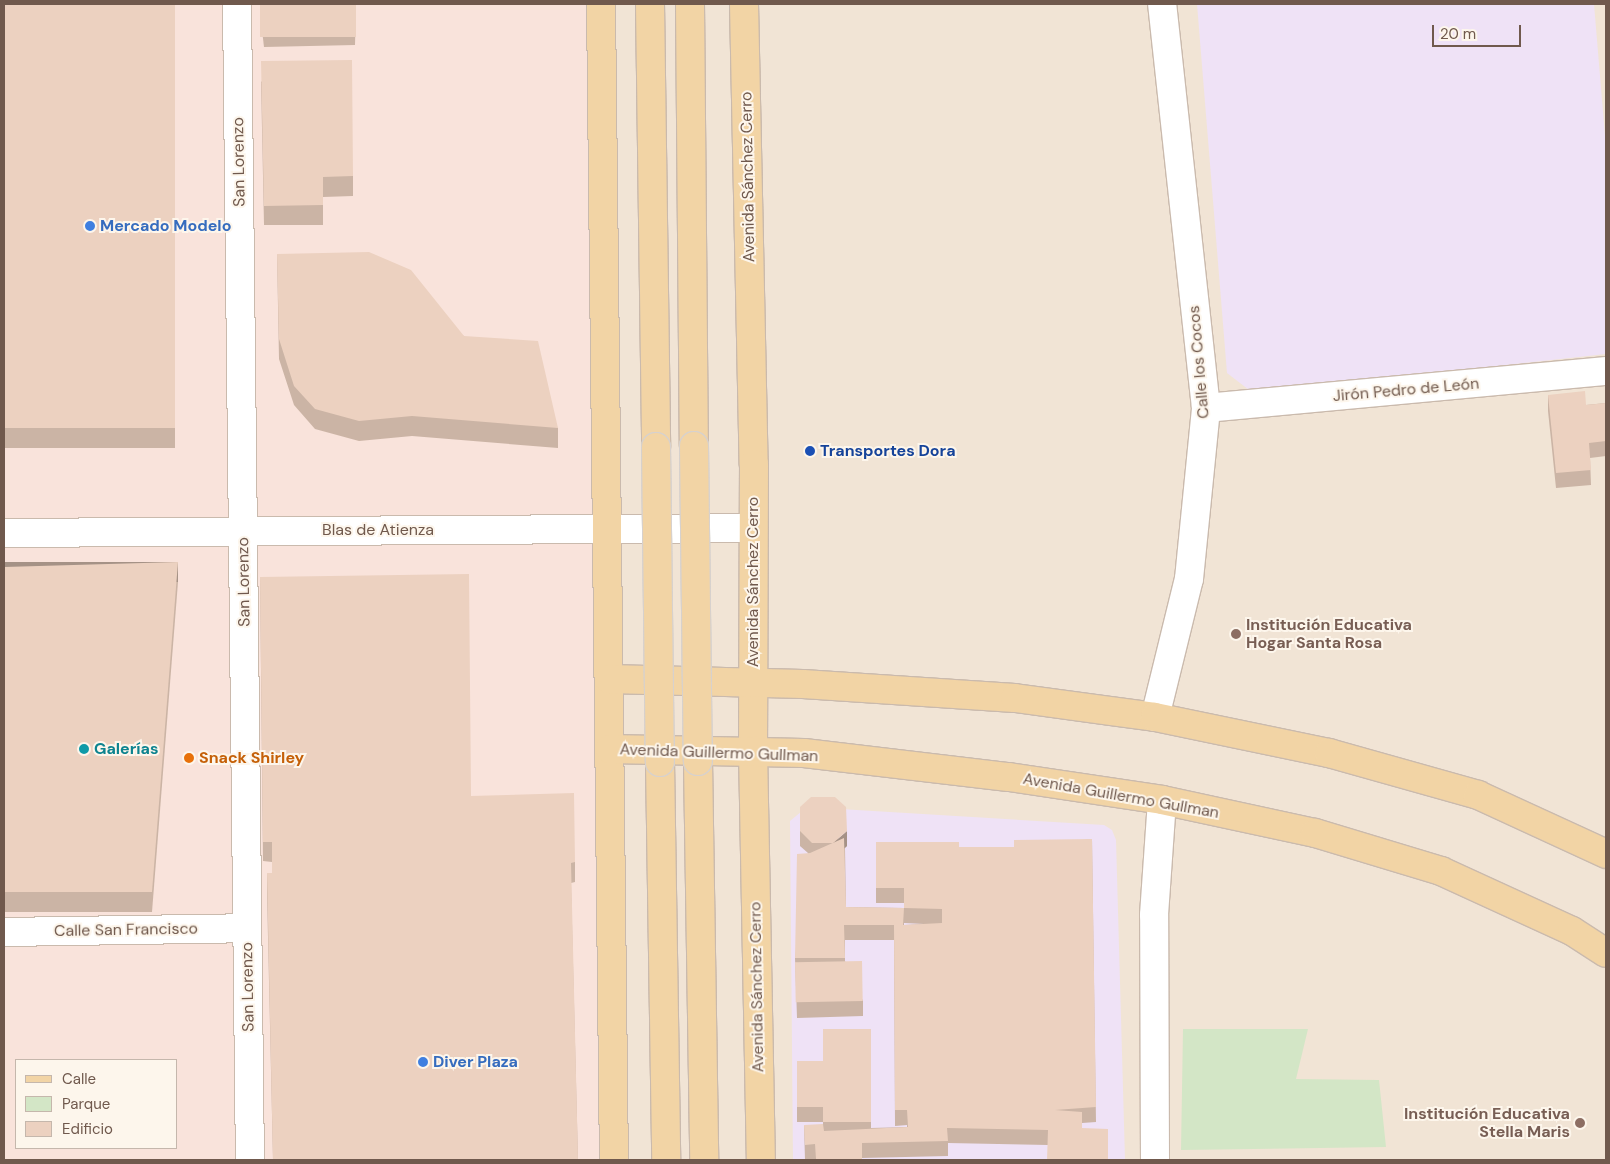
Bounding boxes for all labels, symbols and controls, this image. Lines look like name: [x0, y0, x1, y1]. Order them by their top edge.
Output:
scale bar: [1435, 15, 1524, 47]
text: 20 m: [1440, 24, 1476, 44]
street label: Avenida Sánchez Cerro: [737, 91, 759, 263]
street label: San Lorenzo: [229, 117, 249, 207]
place label: Mercado Modelo: [100, 216, 231, 236]
marker: Mercado Modelo: [84, 220, 96, 232]
street label: Calle los Cocos: [1184, 305, 1214, 419]
street label: Jirón Pedro de León: [1332, 374, 1480, 406]
place label: Transportes Dora: [820, 441, 956, 461]
marker: Transportes Dora: [804, 445, 816, 457]
street label: Avenida Sánchez Cerro: [743, 497, 763, 667]
street label: Blas de Atienza: [322, 520, 434, 540]
street label: San Lorenzo: [234, 537, 254, 627]
place label: Institución Educativa Hogar Santa Rosa: [1246, 615, 1412, 653]
marker: Institución Educativa Hogar Santa Rosa: [1230, 628, 1242, 640]
place label: Galerías: [94, 739, 158, 759]
street label: Avenida Guillermo Gullman: [619, 740, 819, 766]
marker: Galerías: [78, 743, 90, 755]
place label: Snack Shirley: [199, 748, 304, 768]
marker: Snack Shirley: [183, 752, 195, 764]
street label: Avenida Guillermo Gullman: [1021, 769, 1221, 823]
street label: Avenida Sánchez Cerro: [746, 901, 768, 1073]
street label: Calle San Francisco: [54, 919, 198, 941]
street label: San Lorenzo: [238, 942, 258, 1032]
place label: Diver Plaza: [433, 1052, 518, 1072]
marker: Diver Plaza: [417, 1056, 429, 1068]
legend: [15, 1059, 178, 1149]
text: Calle: [62, 1069, 96, 1089]
text: Parque: [62, 1094, 110, 1114]
place label: Institución Educativa Stella Maris: [1404, 1104, 1570, 1142]
marker: Institución Educativa Stella Maris: [1574, 1117, 1586, 1129]
text: Edificio: [62, 1119, 113, 1139]

